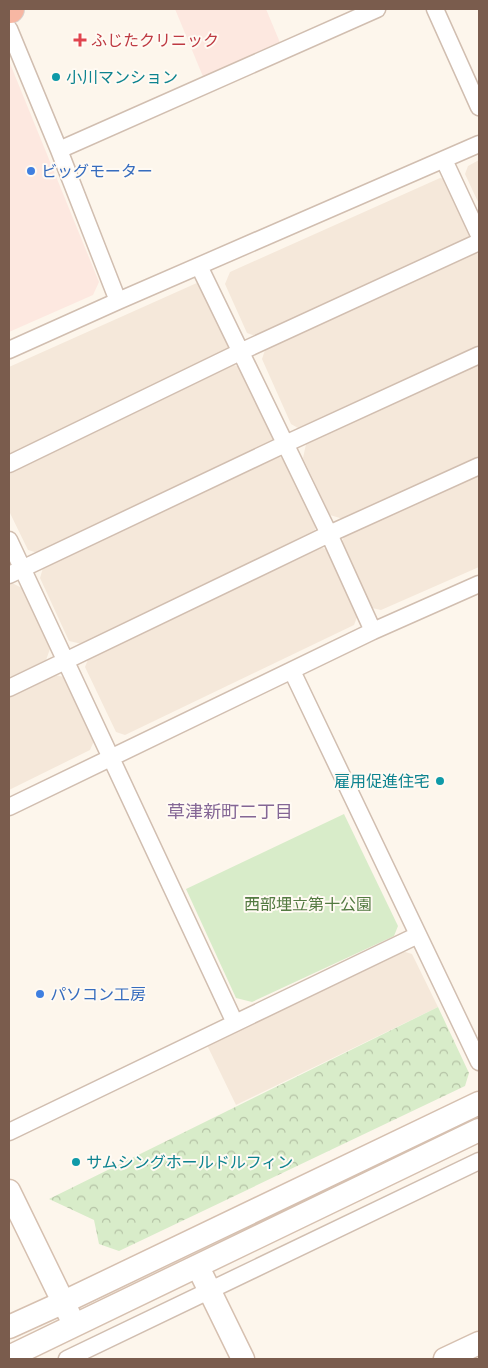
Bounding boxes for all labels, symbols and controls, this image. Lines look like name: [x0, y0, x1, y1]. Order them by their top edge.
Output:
place label: ふじたクリニック: [91, 32, 219, 49]
marker: ふじたクリニック: [73, 33, 87, 47]
place label: 小川マンション: [66, 69, 178, 86]
marker: 小川マンション: [50, 71, 62, 83]
place label: ビッグモーター: [41, 163, 153, 180]
marker: ビッグモーター: [25, 165, 37, 177]
place label: 雇用促進住宅: [334, 773, 430, 790]
marker: 雇用促進住宅: [434, 775, 446, 787]
district label: 草津新町二丁目: [167, 802, 293, 822]
park label: 西部埋立第十公園: [244, 896, 372, 913]
place label: パソコン工房: [50, 986, 146, 1003]
marker: パソコン工房: [34, 988, 46, 1000]
place label: サムシングホールドルフィン: [86, 1154, 293, 1171]
marker: サムシングホールドルフィン: [70, 1156, 82, 1168]

